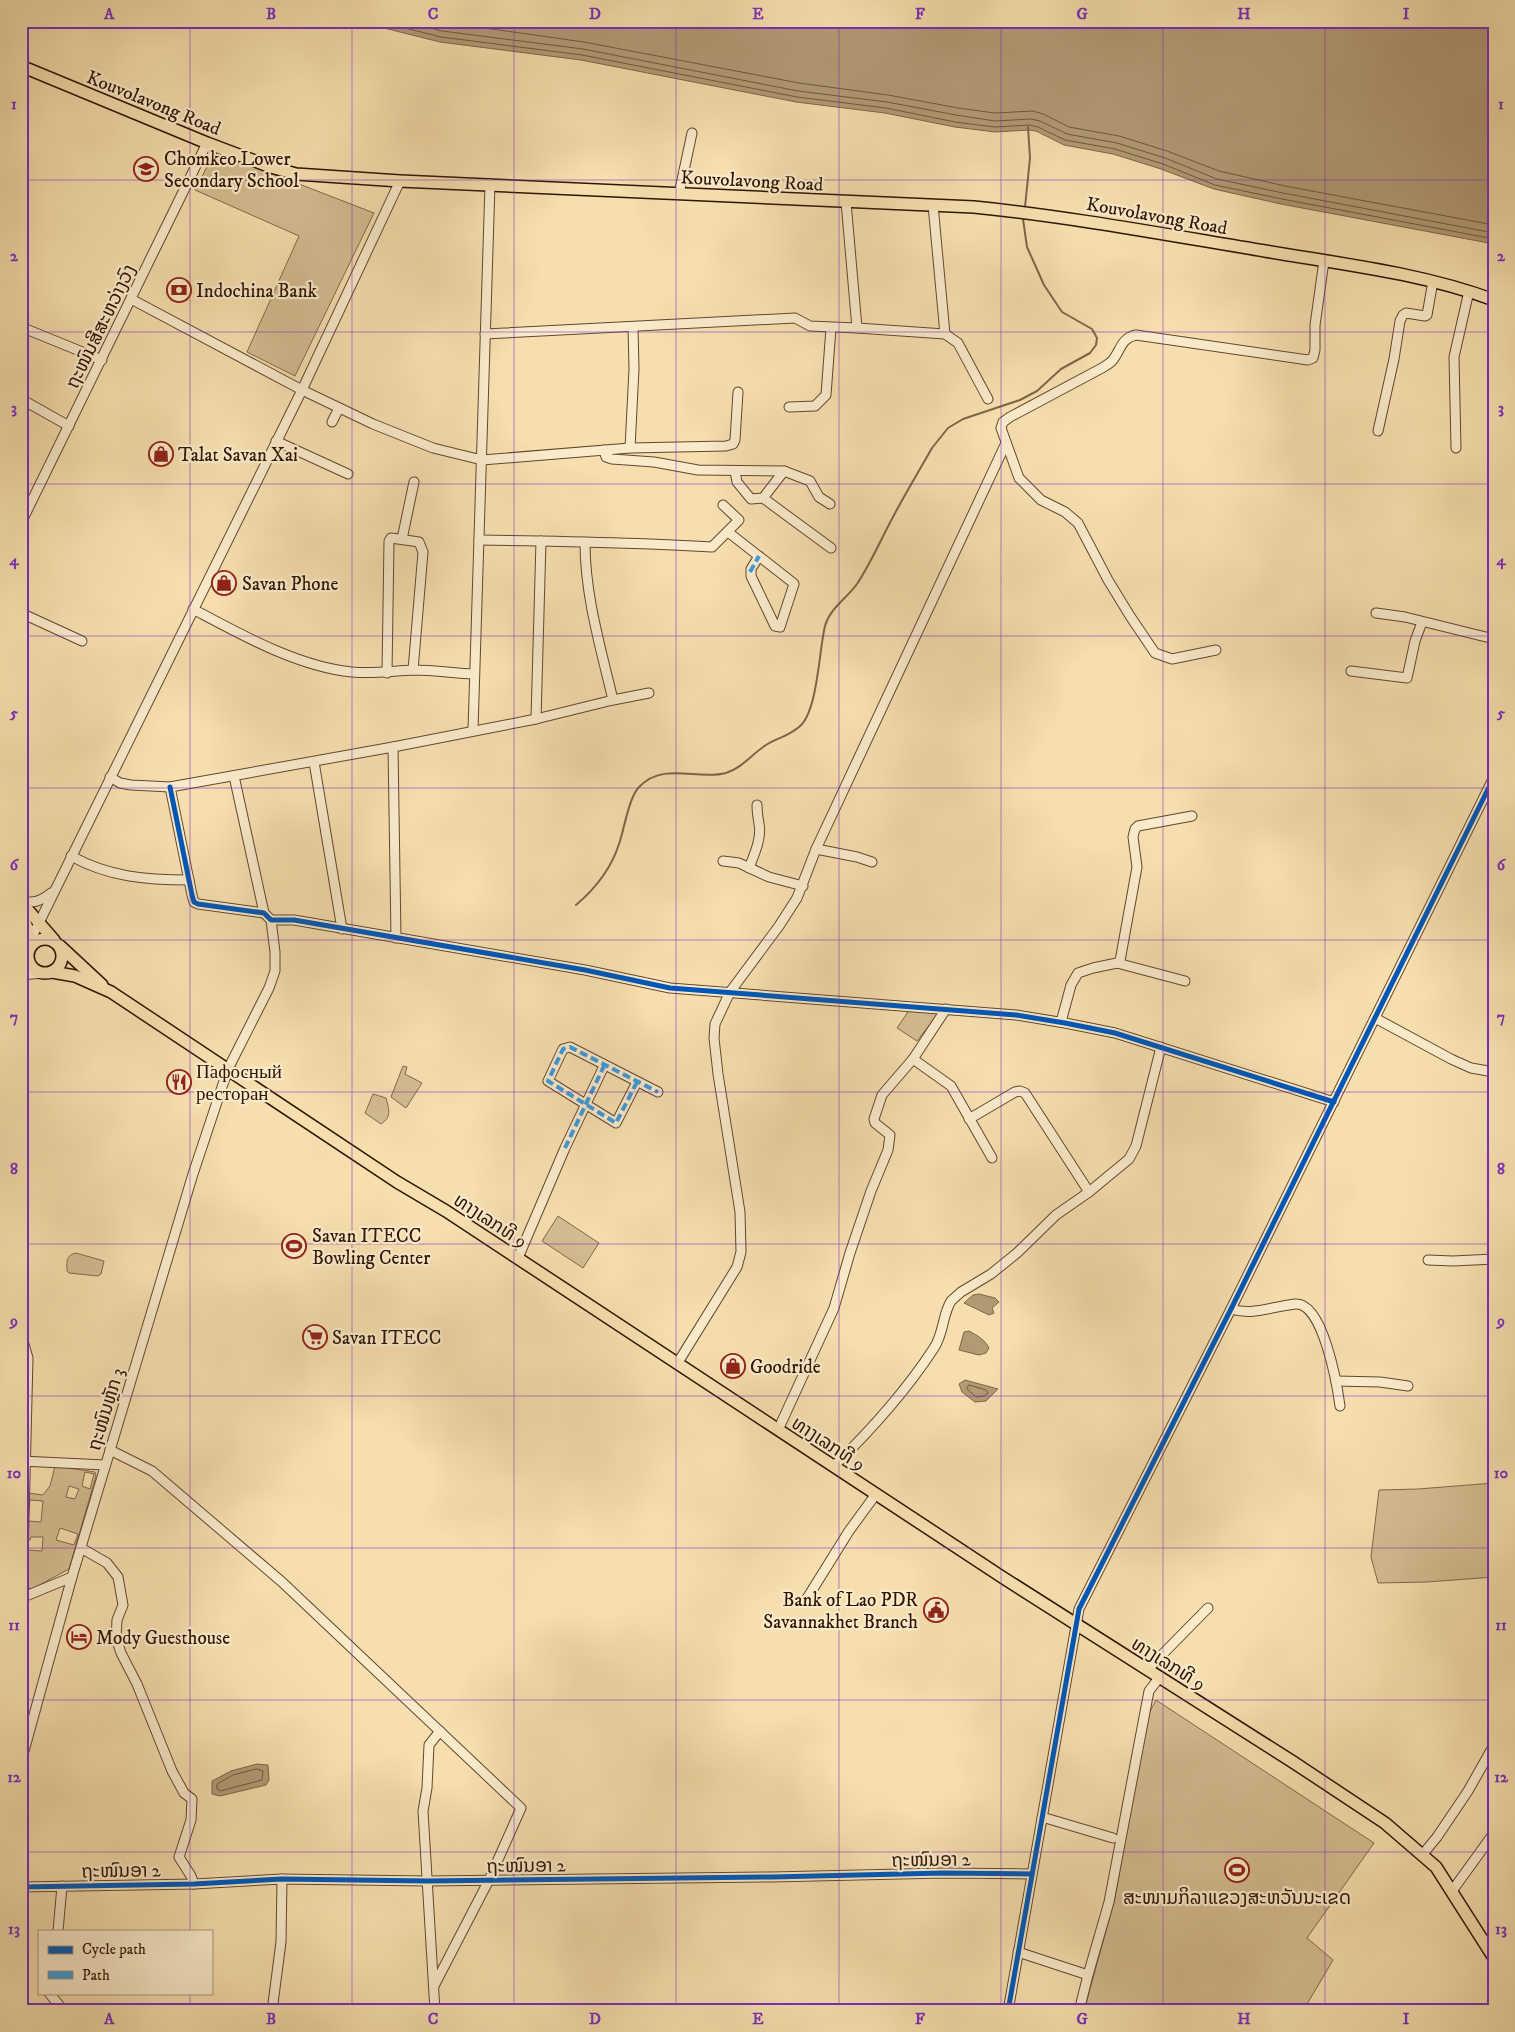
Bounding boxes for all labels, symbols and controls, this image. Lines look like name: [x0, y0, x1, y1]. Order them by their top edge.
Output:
text: A: [103, 4, 115, 24]
text: B: [266, 4, 276, 24]
text: C: [428, 4, 438, 24]
text: D: [589, 4, 601, 24]
text: E: [752, 4, 764, 24]
text: F: [915, 4, 925, 24]
text: G: [1076, 4, 1088, 24]
text: H: [1237, 4, 1251, 24]
text: I: [1403, 4, 1410, 24]
street label: Kouvolavong Road: [83, 66, 224, 141]
text: 1: [11, 94, 17, 114]
text: 1: [1498, 94, 1504, 114]
place label: Chomkeo Lower Secondary School: [164, 148, 299, 193]
school or university icon: Chomkeo Lower Secondary School: [133, 156, 159, 182]
street label: Kouvolavong Road: [680, 166, 824, 197]
street label: Kouvolavong Road: [1084, 193, 1230, 240]
text: 2: [10, 246, 19, 266]
text: 2: [1497, 246, 1506, 266]
street label: ຖະໜົນສີສະຫວ່າງວົງ: [60, 260, 141, 393]
bank icon: Indochina Bank: [166, 277, 192, 303]
place label: Indochina Bank: [196, 280, 318, 303]
text: 3: [11, 398, 17, 418]
text: 3: [1498, 398, 1504, 418]
shop icon: Talat Savan Xai: [148, 441, 174, 467]
place label: Talat Savan Xai: [178, 444, 298, 467]
text: 4: [8, 550, 19, 570]
text: 4: [1495, 550, 1506, 570]
shop icon: Savan Phone: [211, 570, 237, 596]
place label: Savan Phone: [242, 573, 338, 596]
text: 5: [9, 703, 18, 723]
text: 5: [1496, 703, 1505, 723]
text: 6: [10, 855, 20, 875]
text: 6: [1497, 855, 1507, 875]
text: 7: [10, 1007, 18, 1027]
text: 7: [1497, 1007, 1505, 1027]
place label: Пафосный ресторан: [196, 1061, 282, 1106]
restaurant icon: Пафосный ресторан: [166, 1069, 192, 1095]
text: 8: [10, 1159, 18, 1179]
text: 8: [1497, 1159, 1505, 1179]
street label: ທາງເລກທີ 9: [449, 1188, 532, 1254]
place label: Savan ITECC Bowling Center: [312, 1225, 430, 1270]
sports icon: Savan ITECC Bowling Center: [281, 1233, 307, 1259]
text: 9: [9, 1311, 18, 1331]
text: 9: [1496, 1311, 1505, 1331]
supermarket icon: Savan ITECC: [302, 1324, 328, 1350]
place label: Savan ITECC: [332, 1327, 441, 1350]
shop icon: Goodride: [720, 1353, 746, 1379]
place label: Goodride: [750, 1356, 821, 1379]
street label: ຖະໜົນຫຼັກ 3: [83, 1365, 130, 1454]
street label: ທາງເລກທີ 9: [787, 1411, 870, 1477]
text: 10: [7, 1463, 22, 1483]
text: 10: [1494, 1463, 1509, 1483]
place label: Bank of Lao PDR Savannakhet Branch: [763, 1589, 918, 1634]
public building icon: Bank of Lao PDR Savannakhet Branch: [923, 1597, 949, 1623]
text: 11: [8, 1615, 20, 1635]
text: 11: [1495, 1615, 1507, 1635]
hotel icon: Mody Guesthouse: [66, 1624, 92, 1650]
place label: Mody Guesthouse: [96, 1627, 230, 1650]
street label: ທາງເລກທີ 9: [1127, 1632, 1210, 1696]
text: 12: [7, 1767, 22, 1787]
text: 12: [1494, 1767, 1509, 1787]
street label: ຖະໜົນອາ 2: [891, 1848, 972, 1873]
street label: ຖະໜົນອາ 2: [486, 1854, 567, 1879]
sports icon: ສະໜາມກິລາແຂວງສະຫວັນນະເຂດ: [1224, 1857, 1250, 1883]
street label: ຖະໜົນອາ 2: [81, 1859, 162, 1884]
place label: ສະໜາມກິລາແຂວງສະຫວັນນະເຂດ: [1123, 1886, 1351, 1910]
text: 13: [8, 1919, 20, 1939]
text: 13: [1495, 1919, 1507, 1939]
legend: [38, 1930, 212, 1994]
text: Cycle path: [82, 1940, 146, 1959]
text: Path: [82, 1966, 110, 1985]
text: A: [103, 2009, 115, 2029]
text: B: [266, 2009, 276, 2029]
text: C: [428, 2009, 438, 2029]
text: D: [589, 2009, 601, 2029]
text: E: [752, 2009, 764, 2029]
text: F: [915, 2009, 925, 2029]
text: G: [1076, 2009, 1088, 2029]
text: H: [1237, 2009, 1251, 2029]
text: I: [1403, 2009, 1410, 2029]

